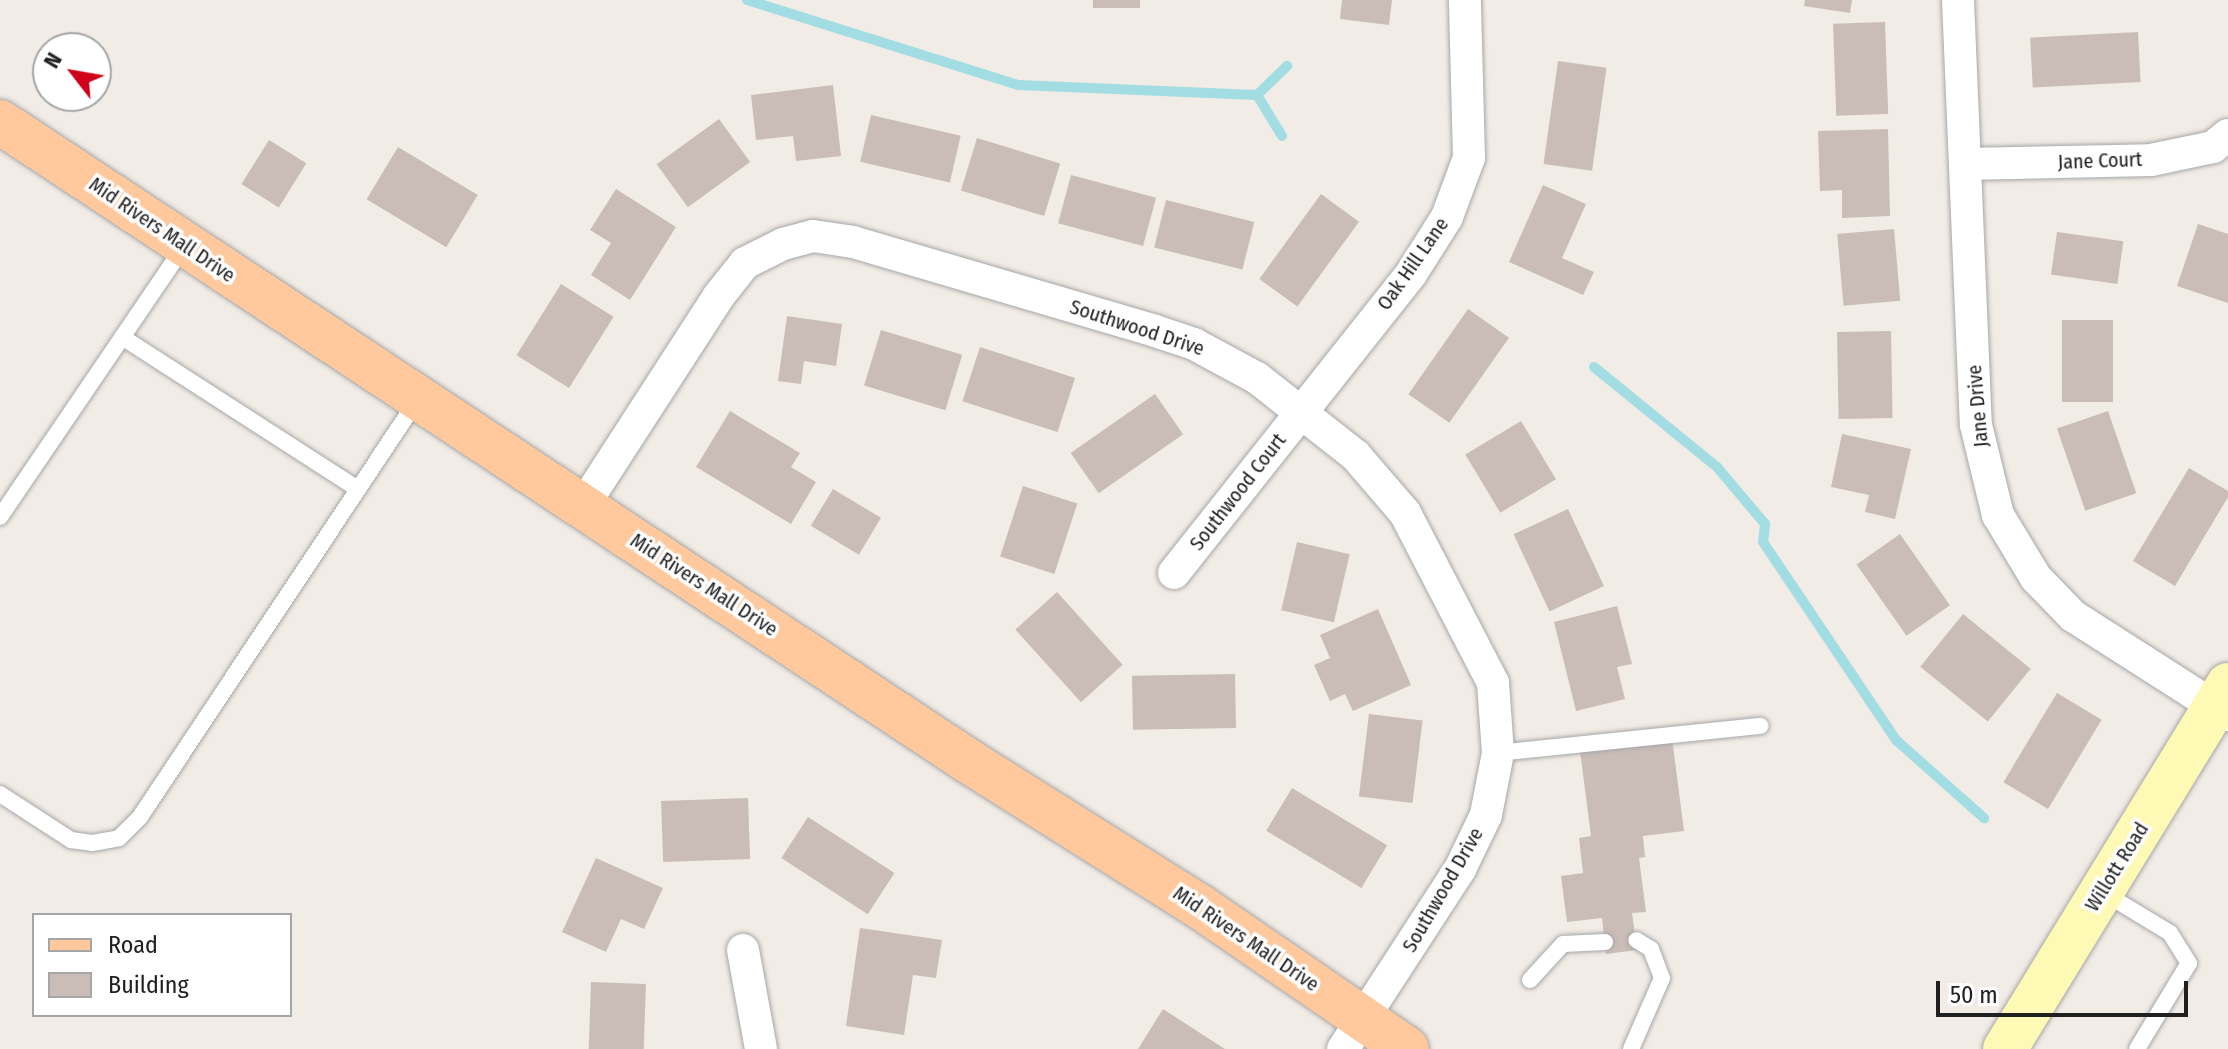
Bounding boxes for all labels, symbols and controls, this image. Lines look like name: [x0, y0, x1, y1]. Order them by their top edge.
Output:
north arrow: [32, 32, 112, 112]
text: N: [38, 48, 68, 73]
street label: Jane Court: [2057, 148, 2143, 174]
street label: Mid Rivers Mall Drive: [85, 172, 239, 288]
street label: Oak Hill Lane: [1372, 213, 1454, 315]
street label: Southwood Drive: [1067, 295, 1207, 361]
street label: Jane Drive: [1962, 364, 1994, 448]
street label: Southwood Court: [1185, 429, 1291, 555]
street label: Mid Rivers Mall Drive: [626, 528, 782, 642]
street label: Willott Road: [2080, 818, 2154, 916]
street label: Southwood Drive: [1398, 823, 1488, 957]
street label: Mid Rivers Mall Drive: [1169, 881, 1323, 997]
legend: [32, 913, 292, 1017]
text: Road: [108, 931, 158, 959]
scale bar: [1940, 965, 2192, 1015]
text: Building: [108, 971, 189, 999]
text: 50 m: [1950, 981, 1998, 1009]

